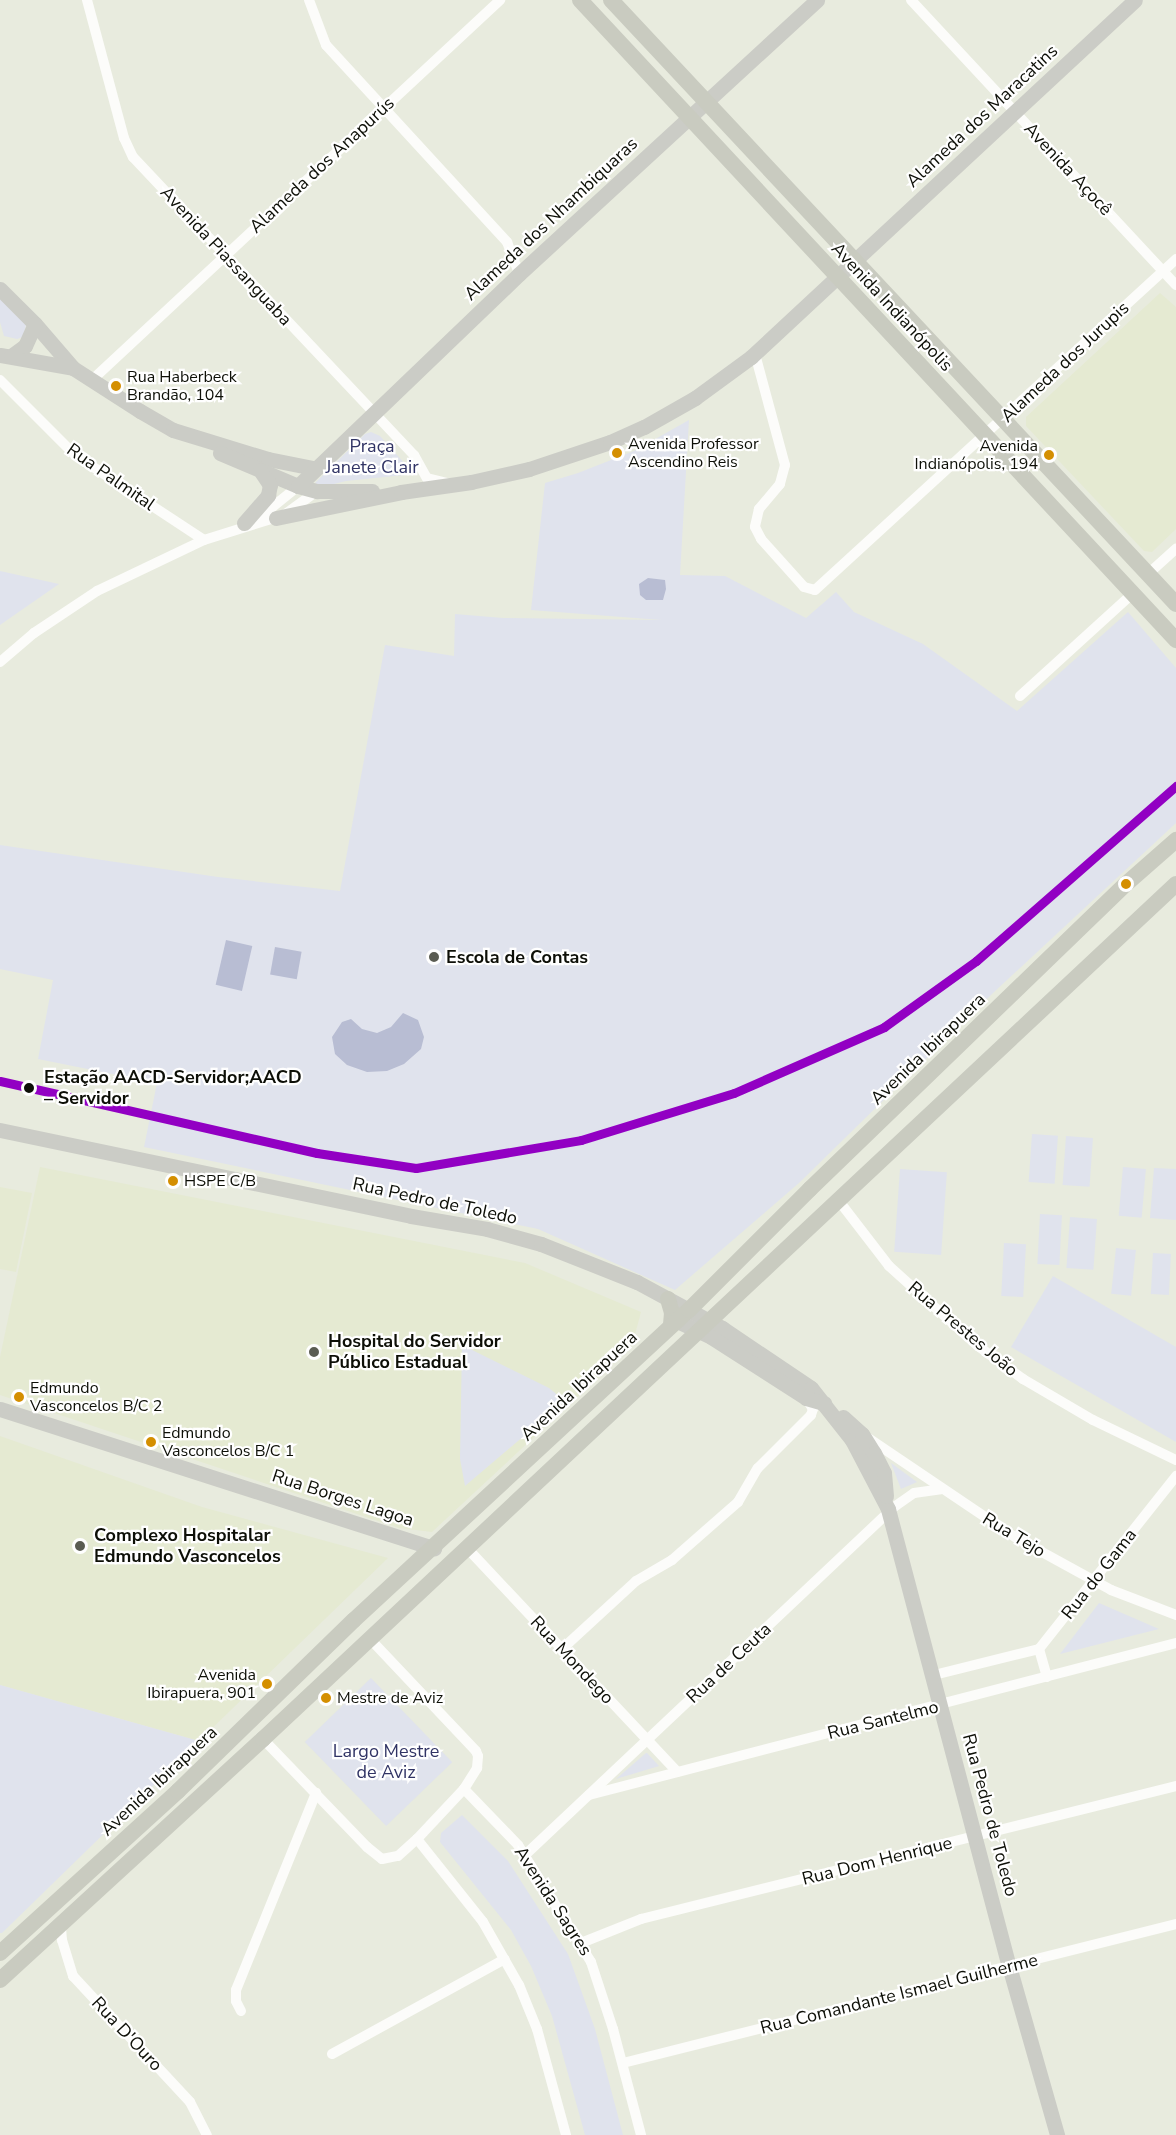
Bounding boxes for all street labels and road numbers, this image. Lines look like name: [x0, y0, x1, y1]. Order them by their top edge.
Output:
street label: Alameda dos Maracatins: [902, 40, 1062, 192]
street label: Alameda dos Anapurús: [245, 92, 399, 238]
street label: Avenida Açocê: [1019, 118, 1117, 220]
street label: Alameda dos Nhambiquaras: [460, 133, 642, 305]
street label: Avenida Piassanguaba: [156, 182, 296, 330]
street label: Avenida Indianópolis: [827, 238, 957, 376]
street label: Alameda dos Jurupis: [996, 297, 1134, 427]
street label: Rua Palmital: [63, 439, 159, 515]
street label: Avenida Ibirapuera: [866, 989, 990, 1109]
street label: Rua Pedro de Toledo: [351, 1173, 519, 1229]
street label: Rua Prestes João: [904, 1277, 1022, 1381]
street label: Avenida Ibirapuera: [516, 1326, 642, 1446]
street label: Rua Borges Lagoa: [269, 1465, 417, 1531]
street label: Rua Tejo: [979, 1508, 1049, 1562]
street label: Rua do Gama: [1057, 1524, 1141, 1624]
street label: Rua Mondego: [526, 1611, 618, 1709]
street label: Rua de Ceuta: [682, 1618, 776, 1708]
street label: Rua Santelmo: [825, 1696, 941, 1744]
street label: Avenida Ibirapuera: [96, 1721, 222, 1841]
street label: Rua Pedro de Toledo: [958, 1731, 1022, 1899]
street label: Rua Dom Henrique: [800, 1832, 954, 1890]
street label: Avenida Sagres: [510, 1842, 596, 1960]
street label: Rua Comandante Ismael Guilherme: [758, 1949, 1040, 2039]
street label: Rua D'Ouro: [87, 1992, 167, 2076]

